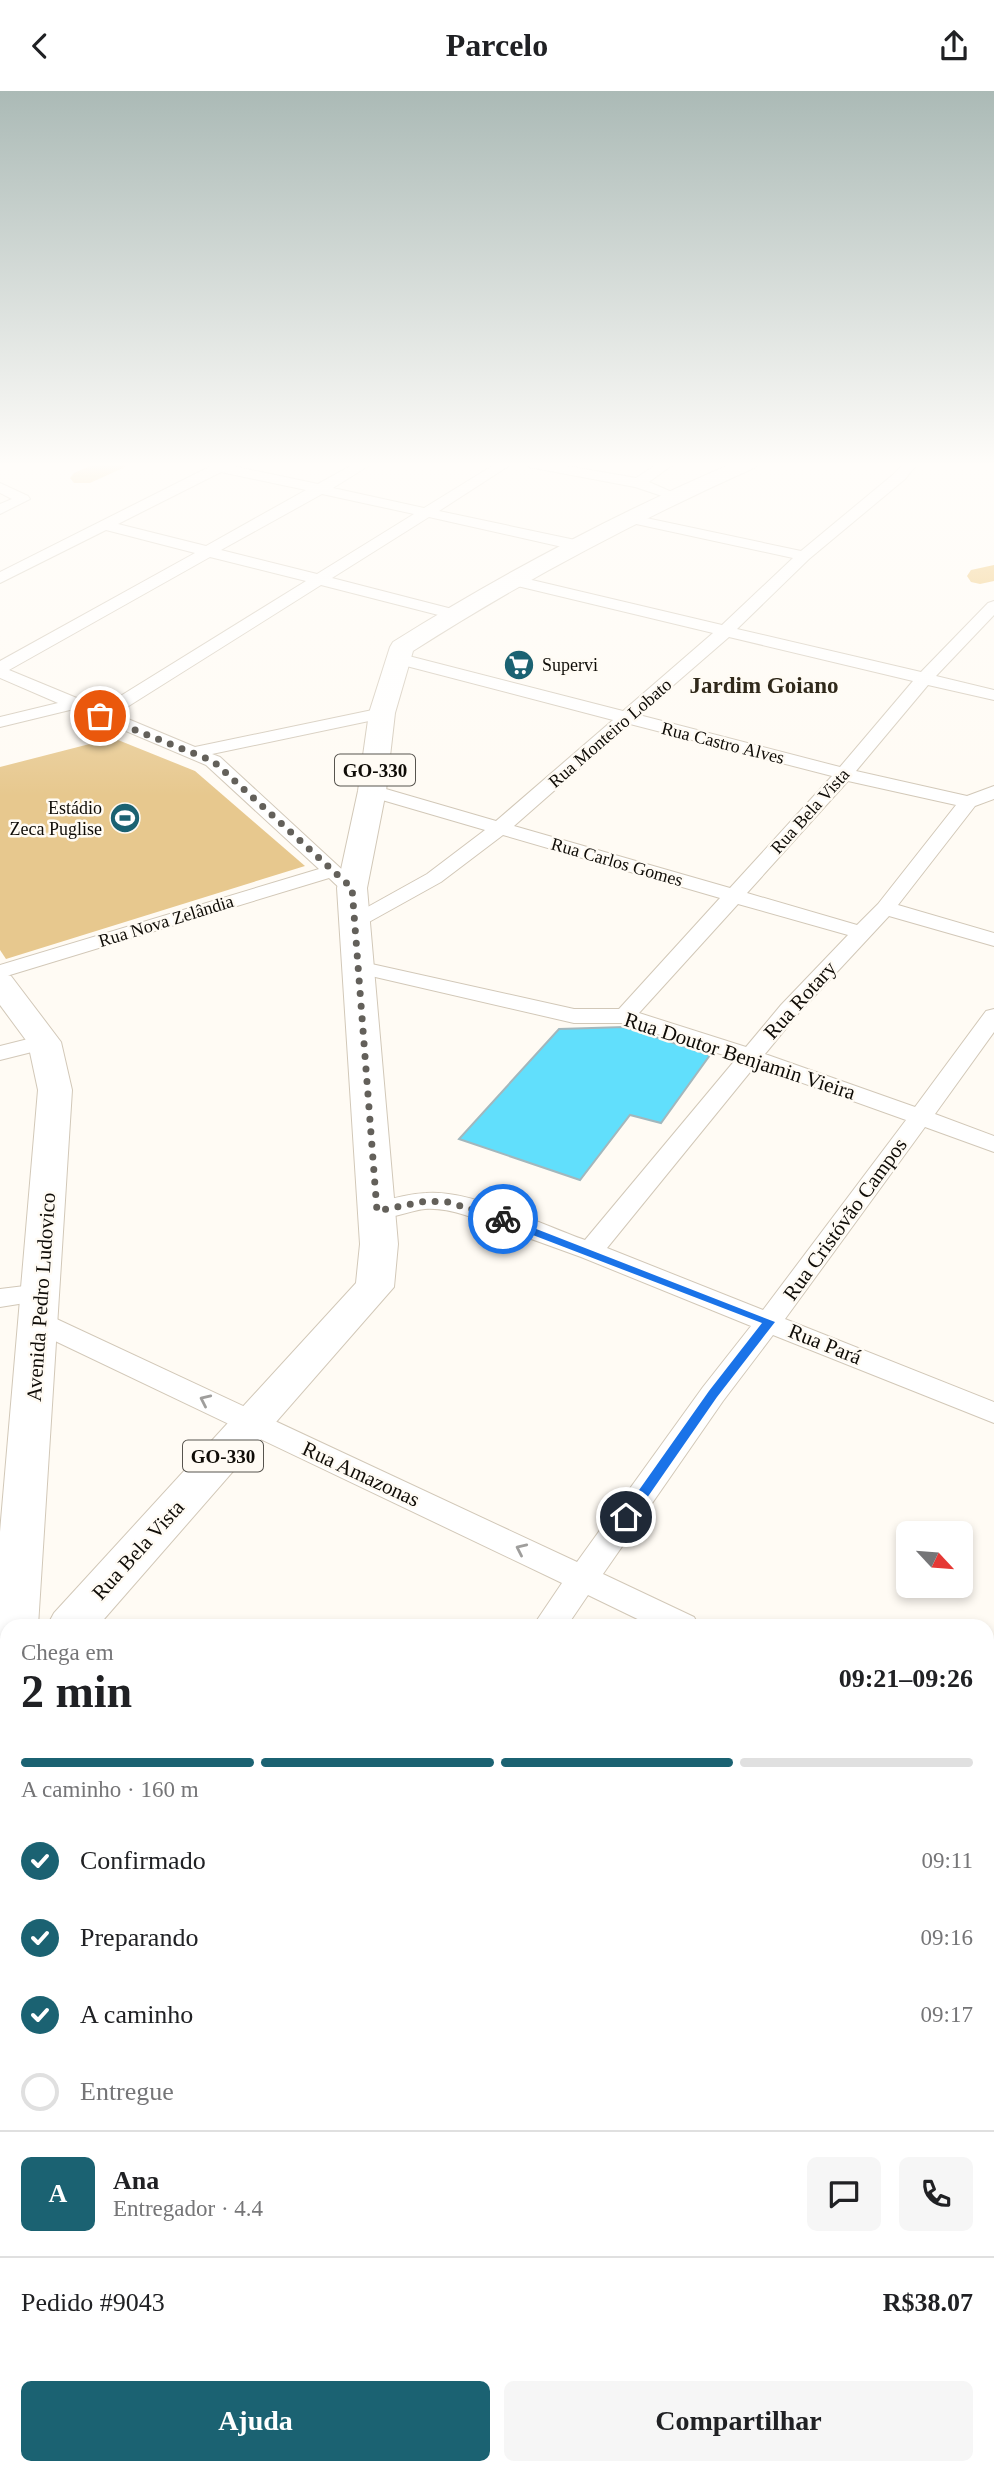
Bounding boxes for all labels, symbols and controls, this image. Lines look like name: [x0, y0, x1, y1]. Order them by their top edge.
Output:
icon: back: [21, 27, 59, 65]
text: Parcelo: [446, 27, 548, 63]
icon: share: [935, 27, 973, 65]
supermarket icon: Supervi: [502, 648, 536, 682]
place label: Supervi: [542, 655, 598, 675]
district label: Jardim Goiano: [690, 673, 838, 698]
street label: Rua Monteiro Lobato: [545, 674, 675, 792]
pin: [70, 686, 130, 746]
icon: bag: [81, 697, 119, 735]
street label: Rua Castro Alves: [659, 718, 787, 768]
road number: GO-330: [335, 755, 415, 785]
street label: Rua Bela Vista: [767, 764, 853, 858]
place label: Estádio Zeca Puglise: [10, 798, 102, 839]
sports icon: Estádio Zeca Puglise: [108, 801, 142, 835]
street label: Rua Carlos Gomes: [549, 834, 685, 890]
street label: Rua Nova Zelândia: [96, 891, 236, 951]
street label: Rua Rotary: [759, 956, 841, 1044]
street label: Rua Doutor Benjamin Vieira: [621, 1007, 859, 1105]
street label: Rua Cristóvão Campos: [778, 1133, 912, 1305]
courier: [468, 1184, 538, 1254]
street label: Avenida Pedro Ludovico: [22, 1192, 60, 1402]
icon: bike: [484, 1200, 522, 1238]
street label: Rua Pará: [785, 1319, 866, 1370]
one-way arrow: [200, 1394, 212, 1408]
street label: Rua Amazonas: [299, 1436, 423, 1512]
road number: GO-330: [183, 1441, 263, 1471]
pin: [596, 1487, 656, 1547]
street label: Rua Bela Vista: [87, 1495, 189, 1605]
icon: home: [607, 1498, 645, 1536]
north arrow: [896, 1521, 973, 1598]
map controls: [896, 1521, 973, 1598]
one-way arrow: [516, 1543, 528, 1557]
text: Chega em: [21, 1640, 114, 1665]
text: 09:21–09:26: [839, 1664, 973, 1693]
text: 2 min: [21, 1666, 132, 1717]
text: A caminho · 160 m: [21, 1777, 199, 1802]
icon: check: [21, 1842, 59, 1880]
text: Confirmado: [80, 1846, 206, 1875]
text: 09:11: [921, 1848, 973, 1873]
icon: check: [21, 1919, 59, 1957]
text: Preparando: [80, 1923, 198, 1952]
text: 09:16: [921, 1925, 973, 1950]
icon: check: [21, 1996, 59, 2034]
text: A caminho: [80, 2000, 193, 2029]
text: 09:17: [921, 2002, 973, 2027]
text: Entregue: [80, 2077, 174, 2106]
button: chat: [807, 2157, 881, 2231]
button: phone: [899, 2157, 973, 2231]
text: Ana: [113, 2166, 159, 2195]
text: A: [49, 2179, 67, 2208]
text: Entregador · 4.4: [113, 2196, 263, 2221]
text: Pedido #9043: [21, 2288, 165, 2317]
text: R$38.07: [883, 2288, 973, 2317]
button: Ajuda: [21, 2381, 490, 2461]
button: Compartilhar: [504, 2381, 973, 2461]

